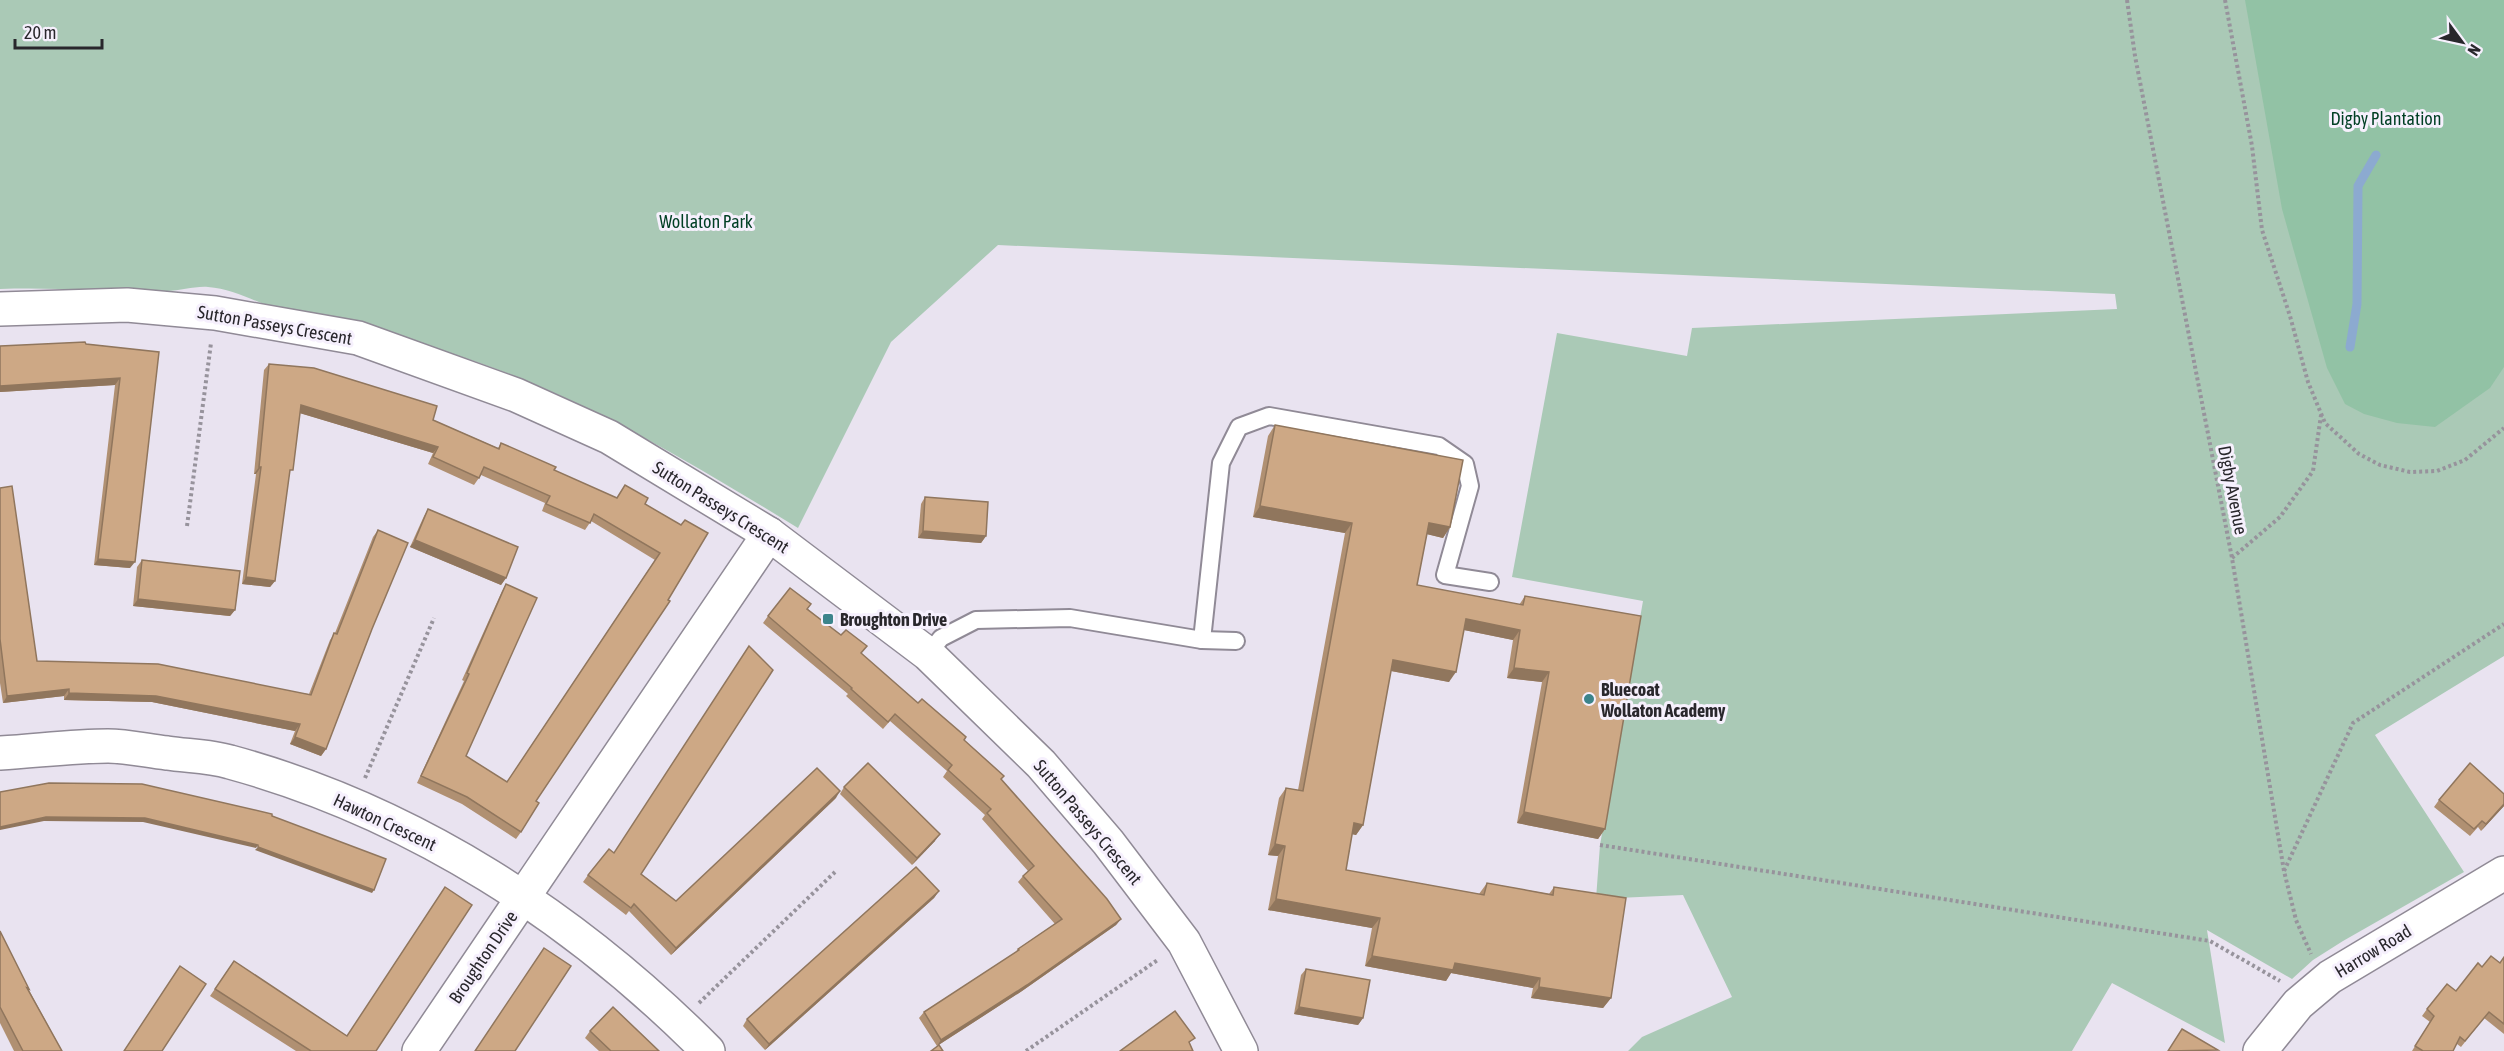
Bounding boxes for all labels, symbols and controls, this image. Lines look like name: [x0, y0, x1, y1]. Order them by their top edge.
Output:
scale bar: [15, 12, 102, 50]
north arrow: [2432, 12, 2492, 72]
text: 20 m: [24, 22, 56, 43]
text: N: [2464, 41, 2485, 59]
park label: Digby Plantation: [2331, 108, 2441, 129]
park label: Wollaton Park: [659, 211, 753, 232]
street label: Sutton Passeys Crescent: [196, 301, 354, 349]
street label: Digby Avenue: [2214, 444, 2252, 536]
street label: Sutton Passeys Crescent: [649, 457, 793, 557]
place label: Broughton Drive: [840, 609, 947, 630]
marker: Broughton Drive: [821, 612, 835, 626]
place label: Bluecoat Wollaton Academy: [1600, 679, 1726, 721]
marker: Bluecoat Wollaton Academy: [1582, 692, 1596, 706]
street label: Sutton Passeys Crescent: [1030, 755, 1146, 889]
street label: Hawton Crescent: [330, 789, 440, 855]
street label: Broughton Drive: [444, 907, 522, 1007]
street label: Harrow Road: [2331, 920, 2415, 982]

